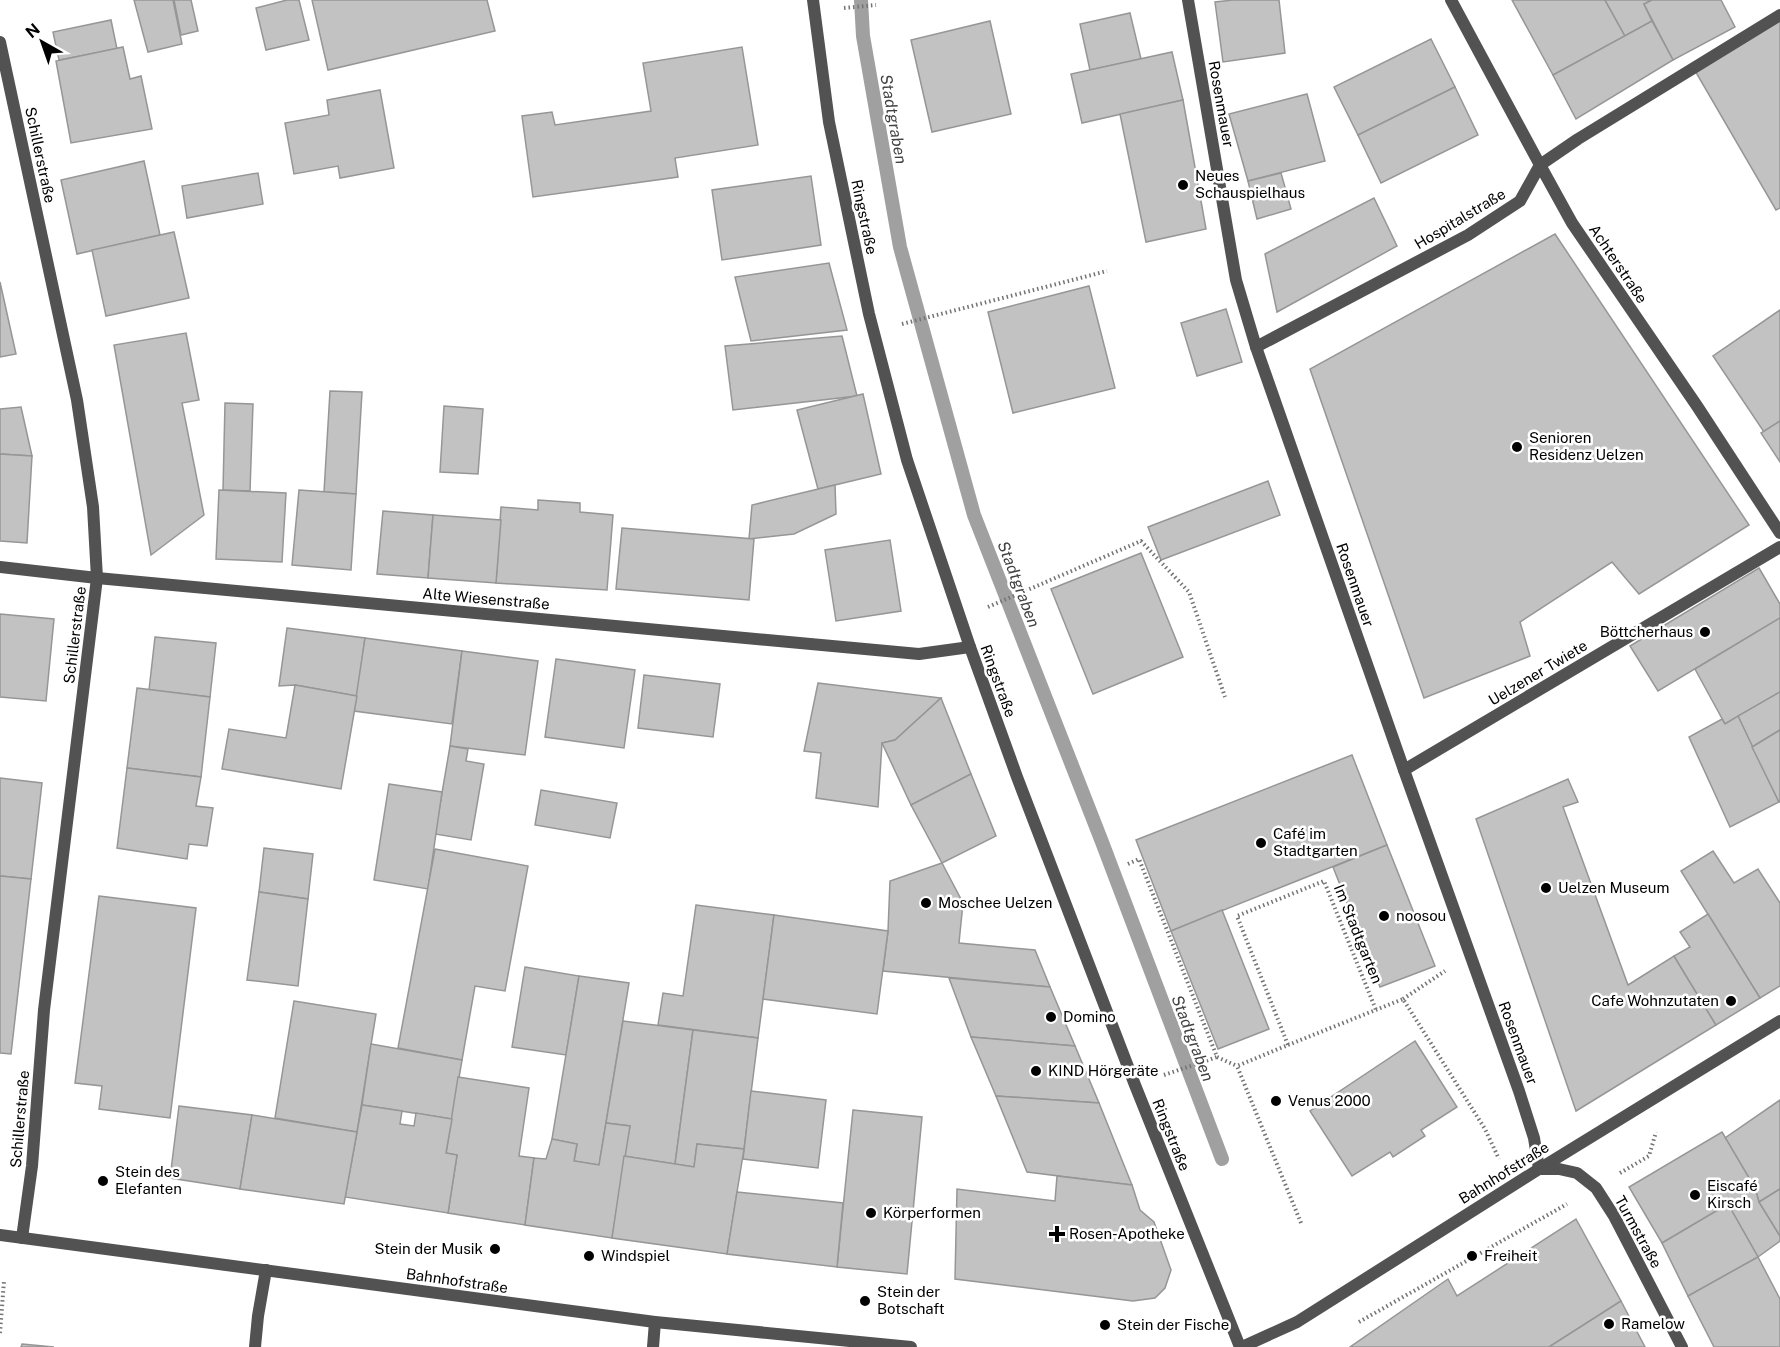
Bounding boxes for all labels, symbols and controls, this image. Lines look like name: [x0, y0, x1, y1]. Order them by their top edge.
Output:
north arrow: [12, 12, 72, 72]
text: N: [22, 20, 44, 42]
street label: Rosenmauer: [1206, 59, 1237, 149]
water label: Stadtgraben: [876, 73, 911, 166]
street label: Schillerstraße: [22, 105, 59, 205]
place label: Neues Schauspielhaus: [1195, 167, 1305, 201]
street label: Ringstraße: [848, 178, 881, 256]
marker: Neues Schauspielhaus: [1176, 178, 1190, 192]
street label: Hospitalstraße: [1411, 185, 1508, 252]
street label: Achterstraße: [1586, 221, 1651, 306]
place label: Senioren Residenz Uelzen: [1529, 429, 1644, 463]
marker: Senioren Residenz Uelzen: [1510, 440, 1524, 454]
water label: Stadtgraben: [993, 538, 1044, 630]
street label: Rosenmauer: [1333, 541, 1378, 629]
street label: Alte Wiesenstraße: [422, 584, 550, 613]
street label: Schillerstraße: [60, 585, 89, 685]
place label: Böttcherhaus: [1600, 623, 1693, 640]
marker: Böttcherhaus: [1698, 625, 1712, 639]
street label: Uelzener Twiete: [1485, 636, 1590, 709]
street label: Ringstraße: [977, 642, 1019, 719]
place label: Café im Stadtgarten: [1273, 825, 1358, 859]
marker: Café im Stadtgarten: [1254, 836, 1268, 850]
place label: Uelzen Museum: [1558, 879, 1669, 896]
marker: Uelzen Museum: [1539, 881, 1553, 895]
street label: Im Stadtgarten: [1331, 882, 1386, 986]
place label: Moschee Uelzen: [938, 894, 1052, 911]
marker: Moschee Uelzen: [919, 896, 933, 910]
place label: noosou: [1396, 907, 1446, 924]
marker: noosou: [1377, 909, 1391, 923]
water label: Stadtgraben: [1167, 992, 1218, 1084]
place label: Cafe Wohnzutaten: [1591, 992, 1719, 1009]
marker: Cafe Wohnzutaten: [1724, 994, 1738, 1008]
street label: Rosenmauer: [1496, 999, 1541, 1087]
place label: Domino: [1063, 1008, 1116, 1025]
marker: Domino: [1044, 1010, 1058, 1024]
place label: KIND Hörgeräte: [1048, 1062, 1159, 1079]
marker: KIND Hörgeräte: [1029, 1064, 1043, 1078]
street label: Schillerstraße: [7, 1069, 32, 1168]
place label: Venus 2000: [1288, 1092, 1371, 1109]
marker: Venus 2000: [1269, 1094, 1283, 1108]
street label: Ringstraße: [1149, 1096, 1194, 1173]
street label: Bahnhofstraße: [1456, 1138, 1552, 1207]
place label: Stein des Elefanten: [115, 1163, 182, 1197]
marker: Stein des Elefanten: [96, 1174, 110, 1188]
place label: Eiscafé Kirsch: [1707, 1177, 1758, 1211]
marker: Eiscafé Kirsch: [1688, 1188, 1702, 1202]
street label: Turmstraße: [1612, 1193, 1665, 1271]
place label: Körperformen: [883, 1204, 981, 1221]
marker: Körperformen: [864, 1206, 878, 1220]
place label: Rosen-Apotheke: [1069, 1225, 1185, 1242]
marker: Rosen-Apotheke: [1050, 1227, 1064, 1241]
place label: Stein der Musik: [374, 1240, 483, 1257]
marker: Stein der Musik: [488, 1242, 502, 1256]
place label: Windspiel: [601, 1247, 670, 1264]
place label: Freiheit: [1484, 1247, 1538, 1264]
marker: Windspiel: [582, 1249, 596, 1263]
marker: Freiheit: [1465, 1249, 1479, 1263]
street label: Bahnhofstraße: [405, 1265, 509, 1296]
place label: Stein der Botschaft: [877, 1283, 945, 1317]
marker: Stein der Botschaft: [858, 1294, 872, 1308]
place label: Ramelow: [1621, 1315, 1685, 1332]
place label: Stein der Fische: [1117, 1316, 1229, 1333]
marker: Ramelow: [1602, 1317, 1616, 1331]
marker: Stein der Fische: [1098, 1318, 1112, 1332]

